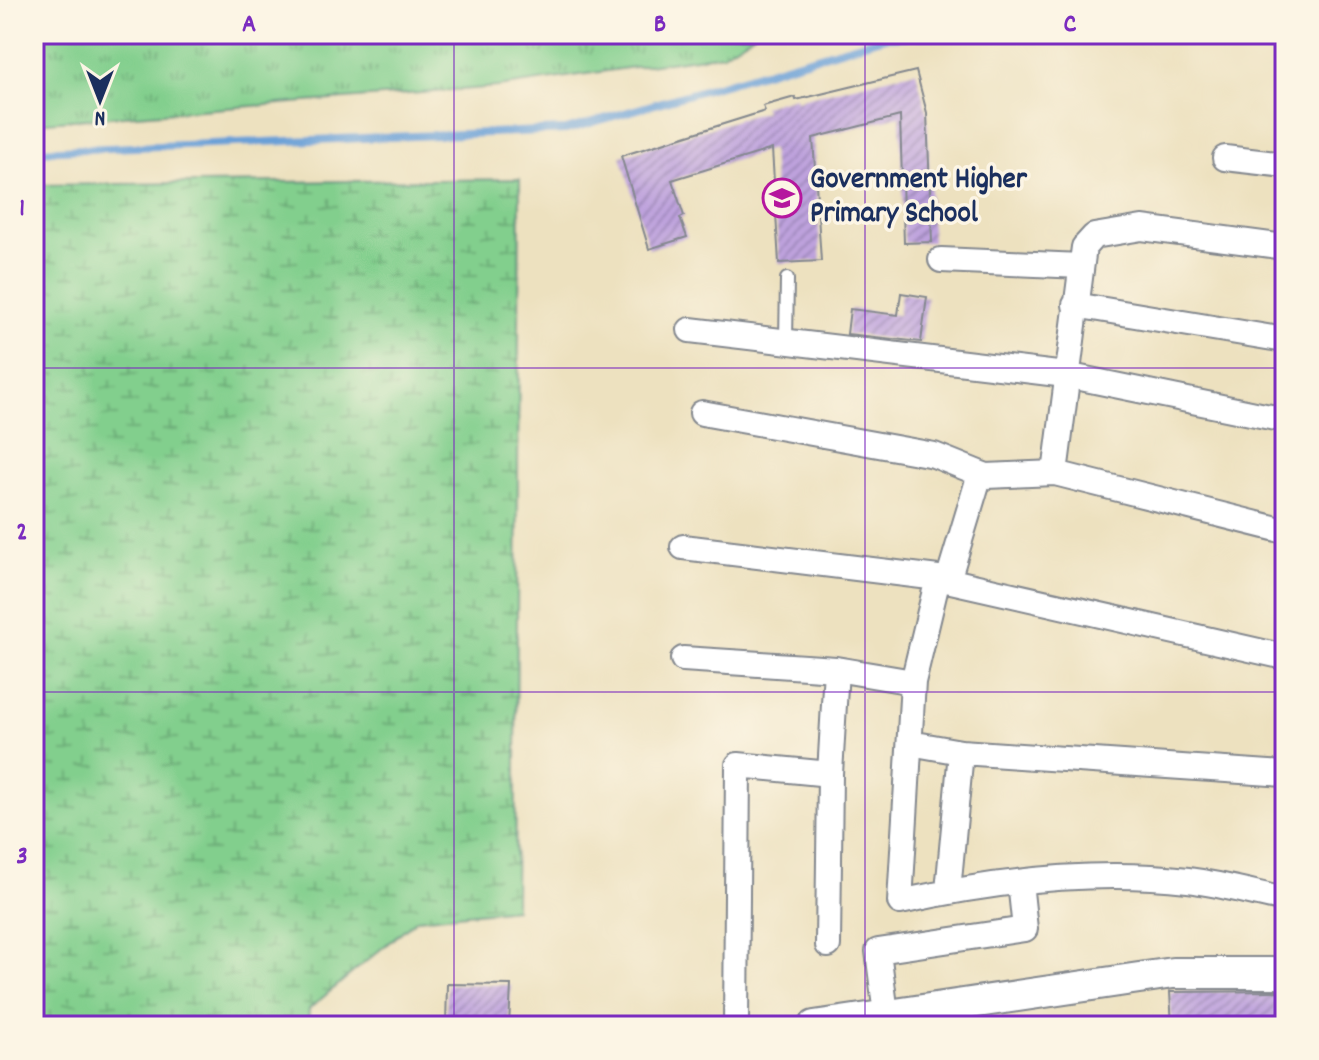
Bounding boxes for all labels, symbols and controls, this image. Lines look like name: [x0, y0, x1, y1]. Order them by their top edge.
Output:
text: A: [242, 7, 256, 44]
text: B: [654, 7, 666, 44]
text: C: [1064, 7, 1077, 44]
north arrow: [60, 60, 140, 140]
text: N: [94, 101, 105, 132]
place label: Government Higher Primary School: [810, 160, 1028, 237]
school or university icon: Government Higher Primary School: [761, 177, 803, 219]
text: 1: [19, 191, 25, 228]
text: 2: [16, 515, 28, 552]
text: 3: [16, 839, 28, 876]

